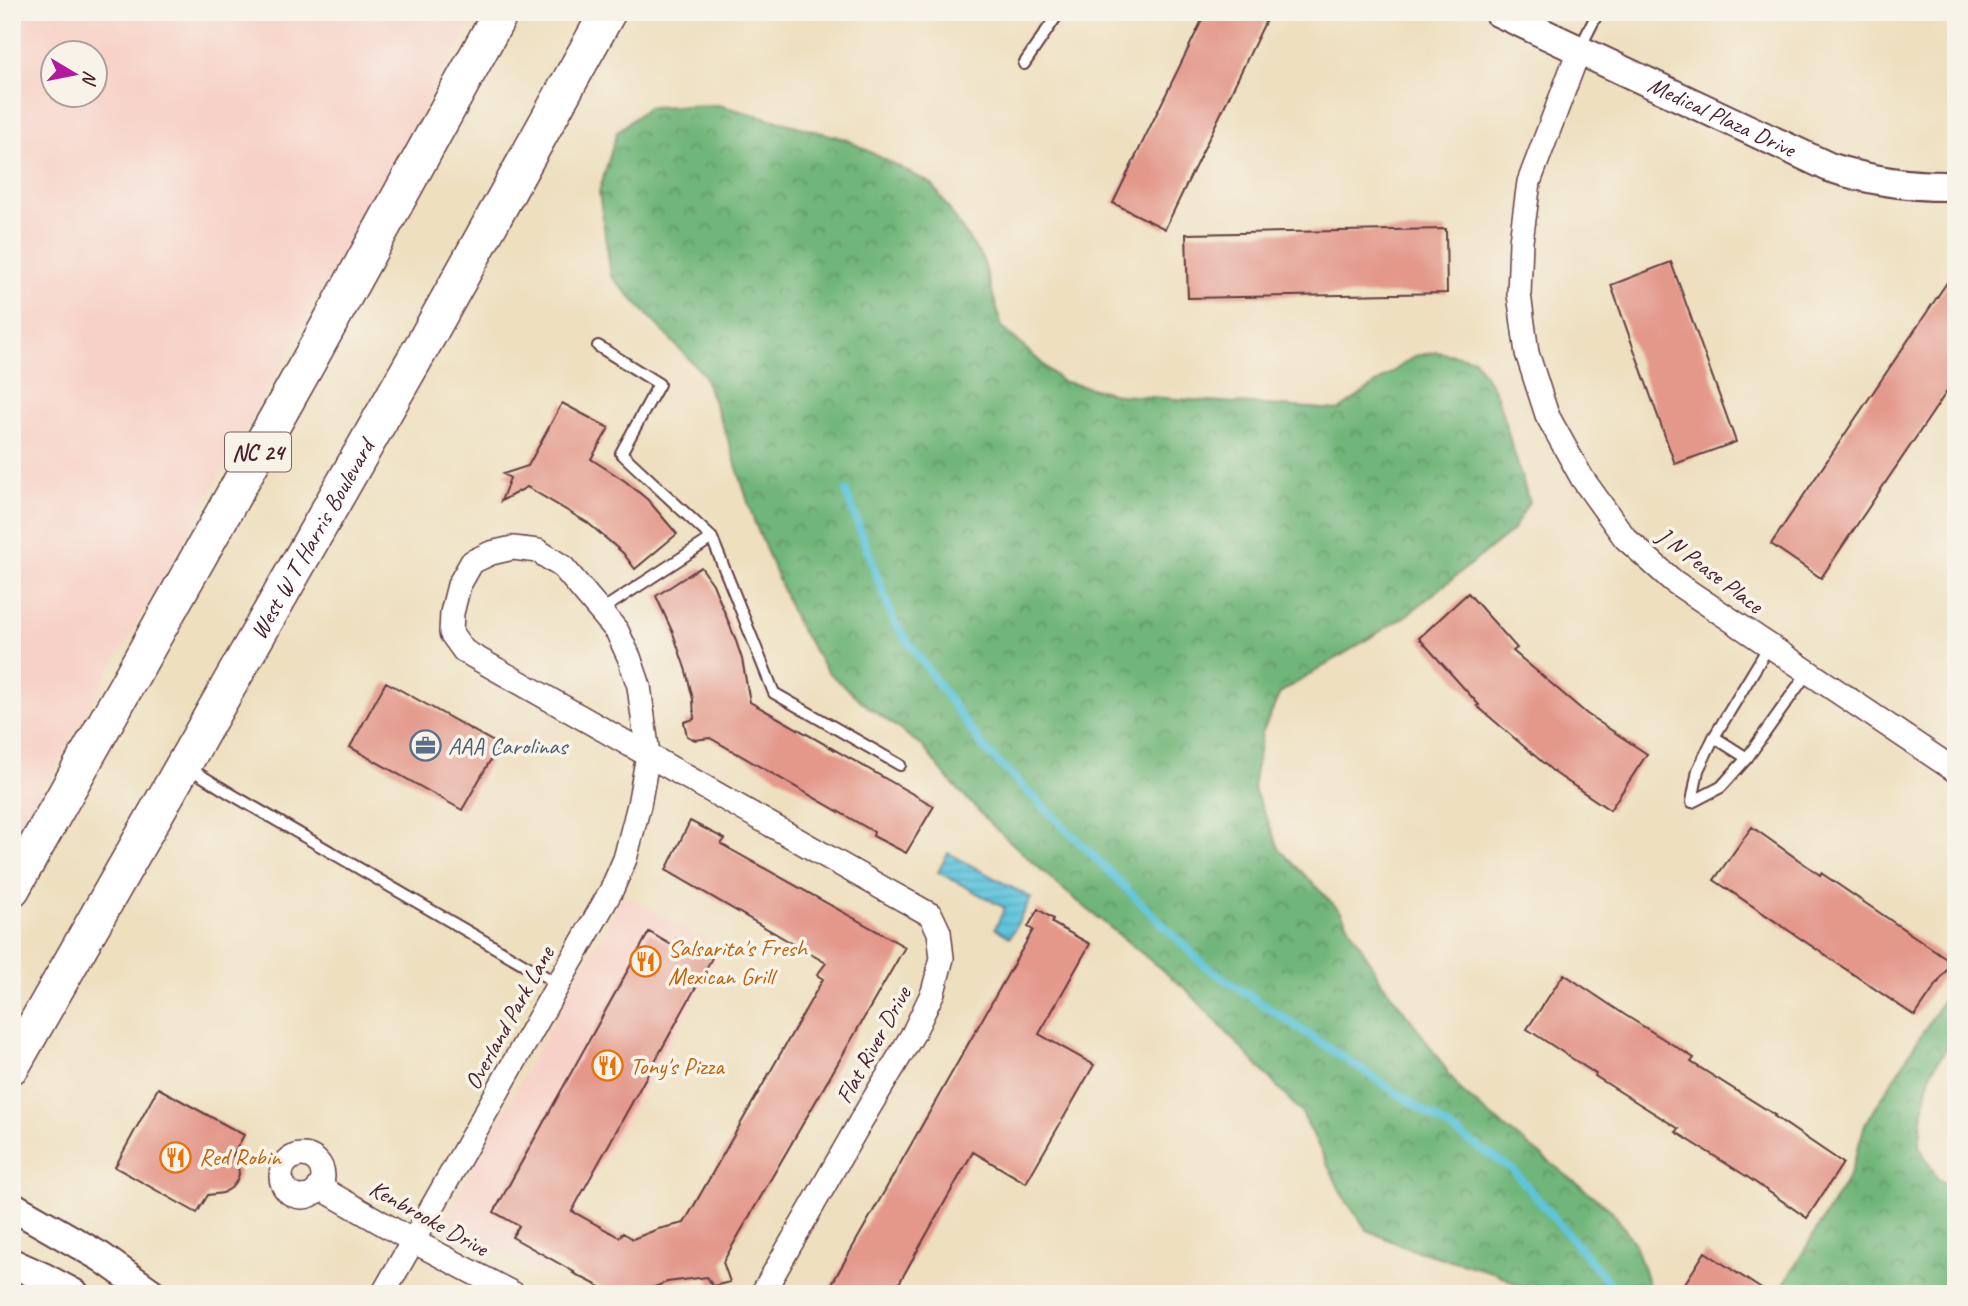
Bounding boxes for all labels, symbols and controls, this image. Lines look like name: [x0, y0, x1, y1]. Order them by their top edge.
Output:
north arrow: [38, 38, 108, 108]
text: N: [76, 69, 103, 88]
street label: Medical Plaza Drive: [1643, 69, 1802, 165]
street label: West W T Harris Boulevard: [243, 431, 382, 645]
road number: NC 24: [225, 432, 291, 472]
street label: J N Pease Place: [1650, 520, 1771, 621]
office icon: AAA Carolinas: [408, 729, 442, 763]
place label: AAA Carolinas: [448, 731, 570, 761]
place label: Salsarita's Fresh Mexican Grill: [668, 933, 809, 991]
street label: Overland Park Lane: [457, 939, 562, 1095]
restaurant icon: Salsarita's Fresh Mexican Grill: [628, 945, 662, 979]
street label: Flat River Drive: [829, 979, 918, 1109]
restaurant icon: Tony's Pizza: [590, 1049, 624, 1083]
place label: Tony's Pizza: [630, 1051, 725, 1081]
restaurant icon: Red Robin: [159, 1140, 193, 1174]
place label: Red Robin: [199, 1142, 282, 1172]
street label: Kenbrooke Drive: [364, 1173, 495, 1264]

